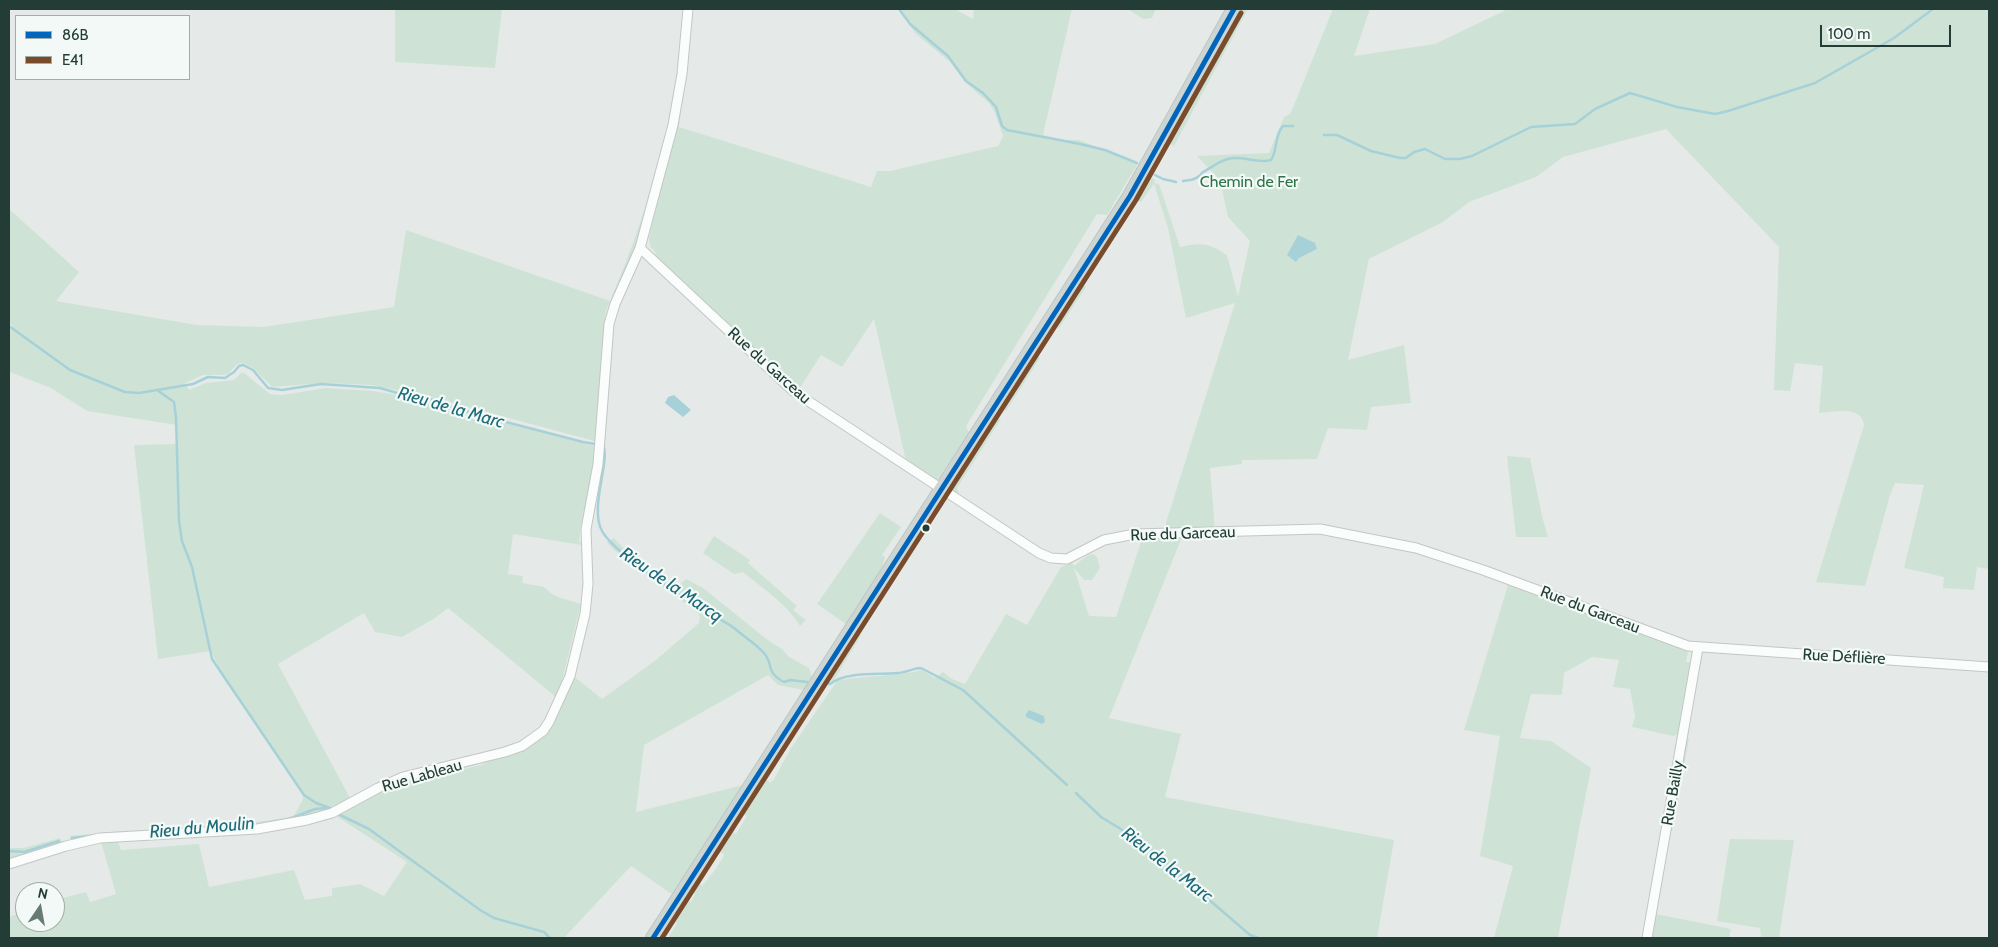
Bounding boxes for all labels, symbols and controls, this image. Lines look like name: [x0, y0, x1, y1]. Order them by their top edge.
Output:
legend: [15, 15, 190, 80]
scale bar: [1823, 15, 1954, 47]
text: 100 m: [1828, 25, 1870, 43]
text: 86B: [62, 26, 89, 44]
text: E41: [62, 51, 83, 69]
park label: Chemin de Fer: [1200, 172, 1298, 192]
street label: Rue du Garceau: [723, 324, 815, 408]
water label: Rieu de la Marc: [395, 383, 507, 433]
unlabelled marker: [921, 523, 931, 533]
street label: Rue du Garceau: [1130, 523, 1236, 545]
water label: Rieu de la Marcq: [616, 543, 726, 627]
street label: Rue du Garceau: [1537, 582, 1643, 638]
street label: Rue Déflière: [1802, 645, 1886, 669]
street label: Rue Lableau: [380, 755, 464, 797]
street label: Rue Bailly: [1658, 759, 1688, 827]
water label: Rieu du Moulin: [149, 813, 255, 843]
water label: Rieu de la Marc: [1117, 823, 1217, 907]
north arrow: [15, 882, 65, 932]
text: N: [36, 883, 50, 903]

